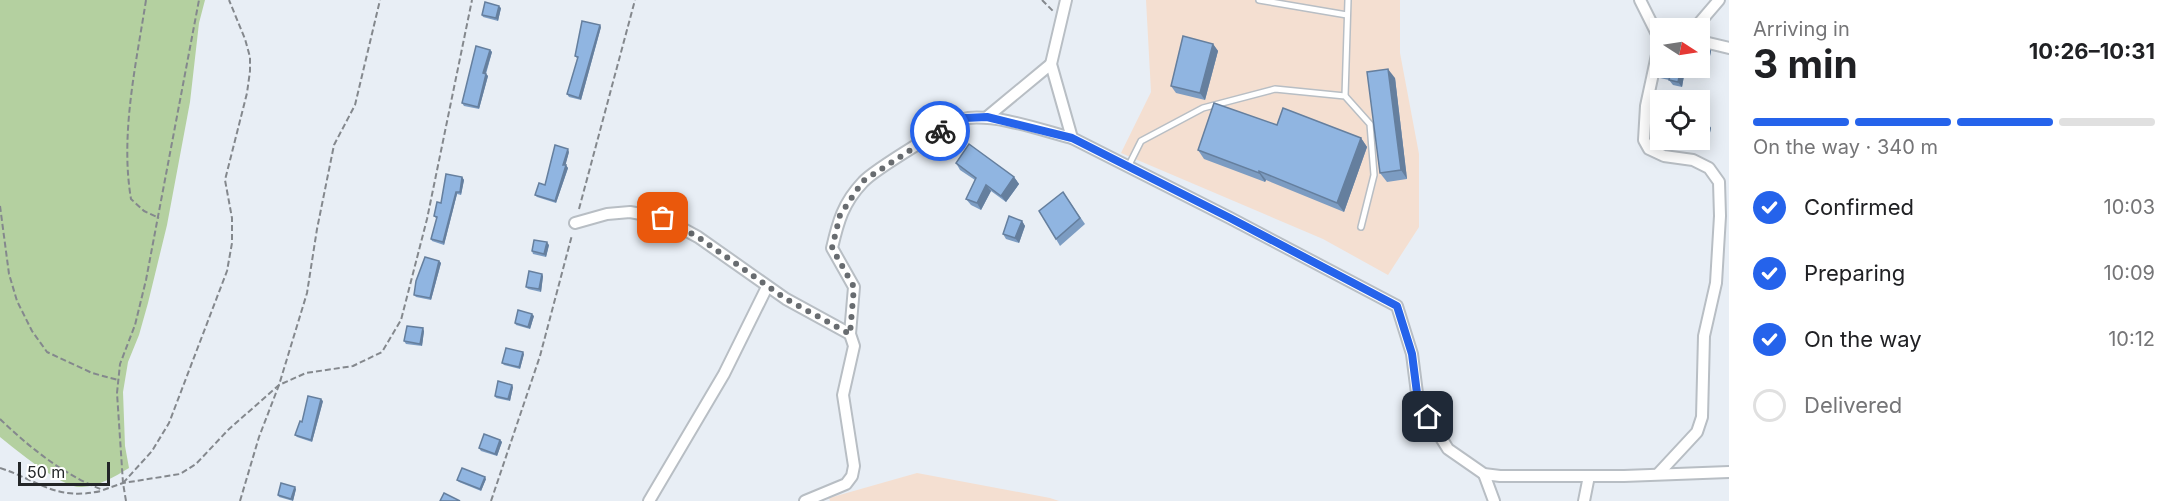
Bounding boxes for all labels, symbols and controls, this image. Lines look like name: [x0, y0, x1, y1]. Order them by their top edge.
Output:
text: Arriving in: [1753, 17, 1850, 41]
north arrow: [1650, 18, 1710, 78]
map controls: [1650, 18, 1710, 150]
text: 10:26–10:31: [2029, 38, 2155, 64]
text: 3 min: [1753, 40, 1858, 87]
button: locate: [1650, 90, 1710, 150]
courier: [910, 101, 970, 161]
icon: bike: [924, 115, 957, 148]
text: On the way · 340 m: [1753, 135, 1938, 159]
icon: check: [1753, 191, 1786, 224]
pin: [637, 192, 688, 243]
text: Confirmed: [1804, 194, 1914, 220]
text: 10:03: [2104, 195, 2155, 219]
icon: bag: [646, 201, 679, 234]
icon: check: [1753, 257, 1786, 290]
text: Preparing: [1804, 260, 1905, 286]
text: 10:09: [2103, 261, 2155, 285]
icon: check: [1753, 323, 1786, 356]
text: On the way: [1804, 326, 1922, 352]
text: 10:12: [2108, 327, 2155, 351]
pin: [1402, 391, 1453, 442]
text: Delivered: [1804, 392, 1902, 418]
icon: home: [1411, 400, 1444, 433]
scale bar: [18, 459, 110, 486]
text: 50 m: [27, 462, 65, 482]

